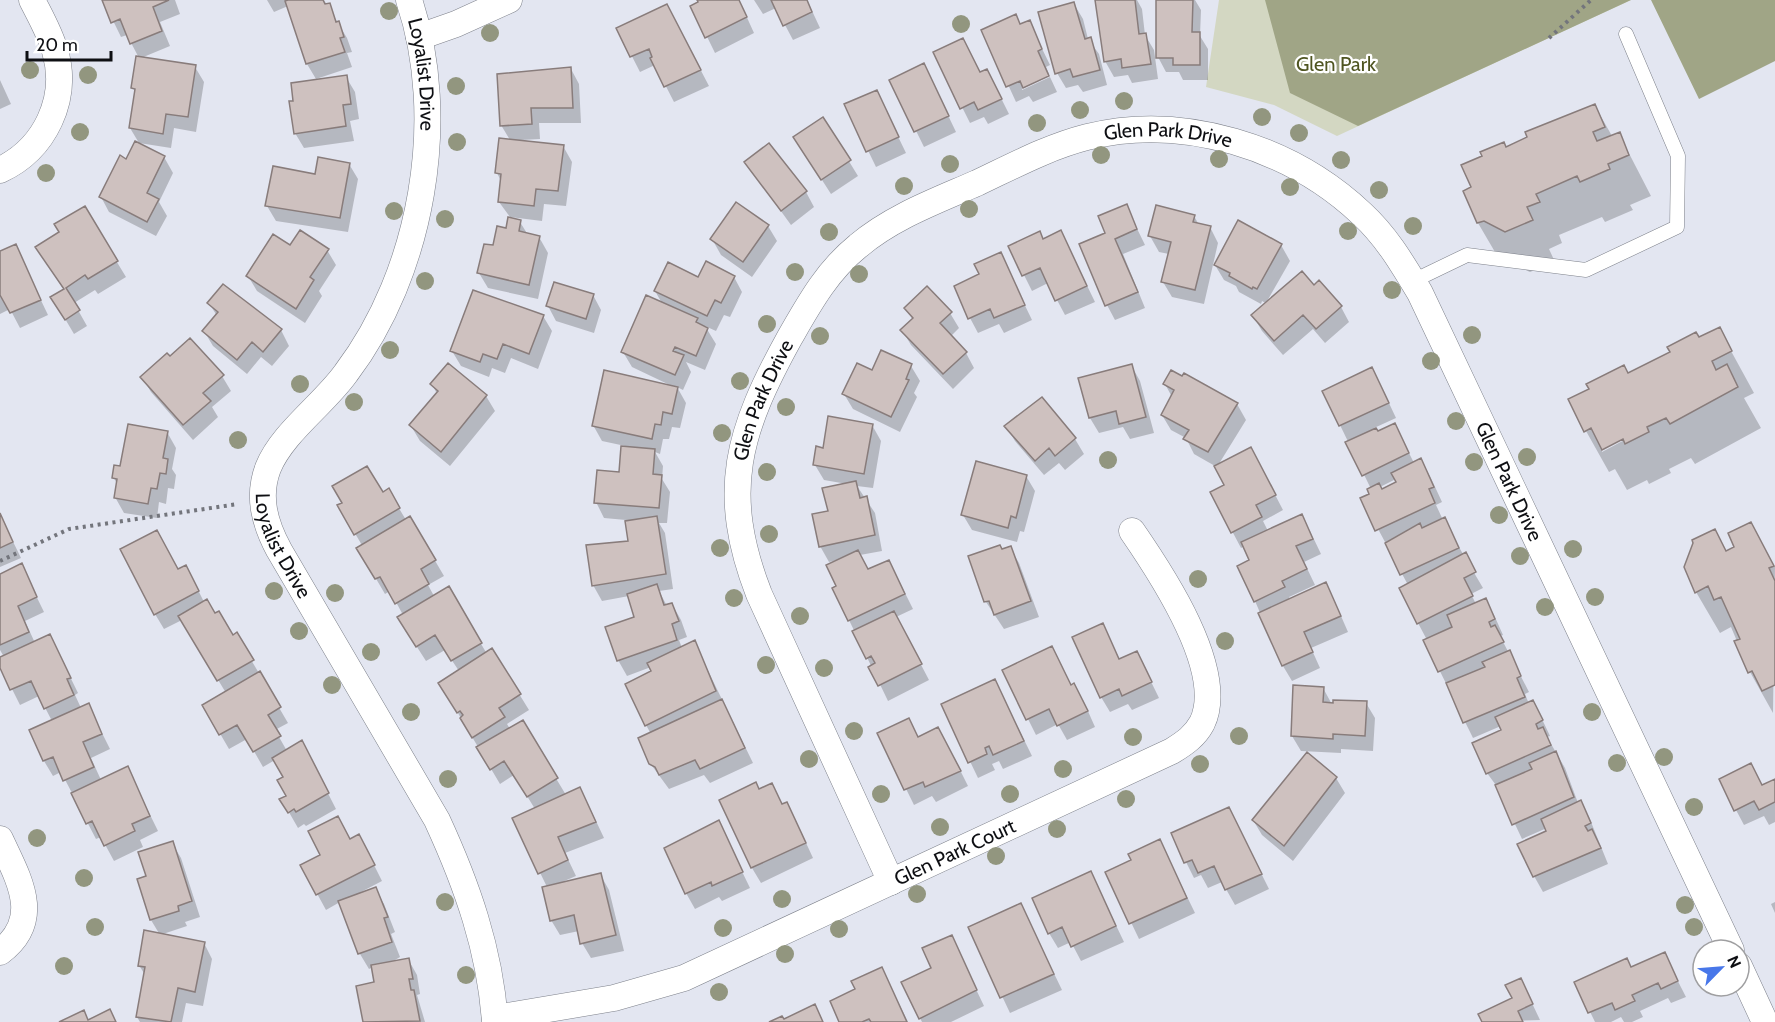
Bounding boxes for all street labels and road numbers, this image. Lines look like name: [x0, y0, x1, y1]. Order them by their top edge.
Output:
street label: Loyalist Drive: [403, 15, 439, 131]
street label: Glen Park Drive: [1102, 117, 1235, 152]
street label: Glen Park Drive: [728, 335, 798, 463]
street label: Glen Park Drive: [1471, 418, 1548, 545]
street label: Loyalist Drive: [251, 493, 316, 602]
street label: Glen Park Court: [890, 813, 1019, 891]

